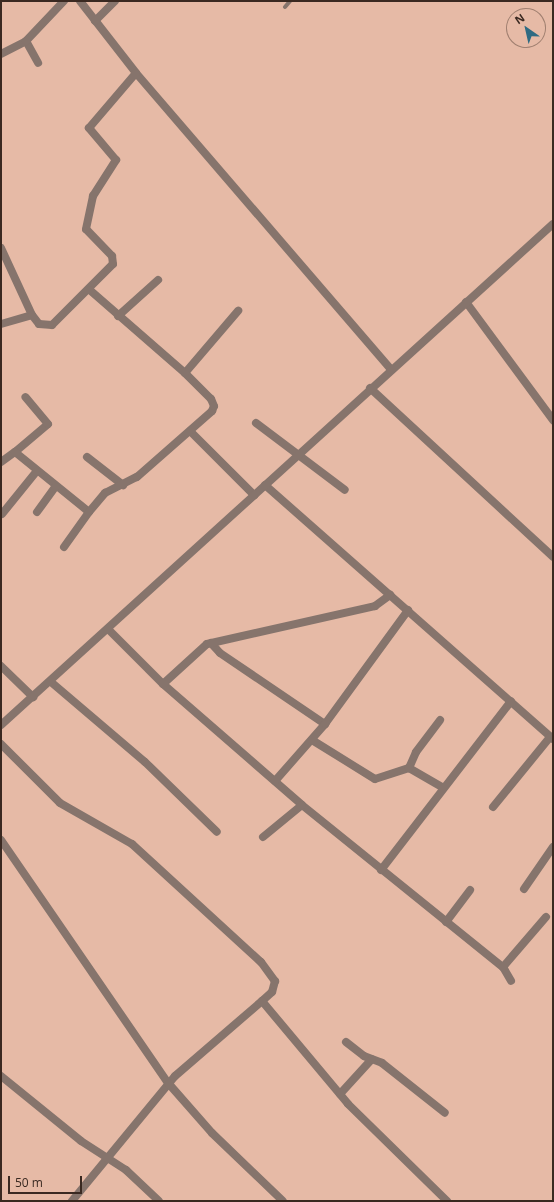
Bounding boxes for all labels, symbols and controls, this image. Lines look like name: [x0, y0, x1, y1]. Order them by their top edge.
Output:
north arrow: [506, 8, 546, 48]
text: N: [512, 10, 527, 27]
scale bar: [10, 1168, 84, 1194]
text: 50 m: [15, 1174, 43, 1191]

